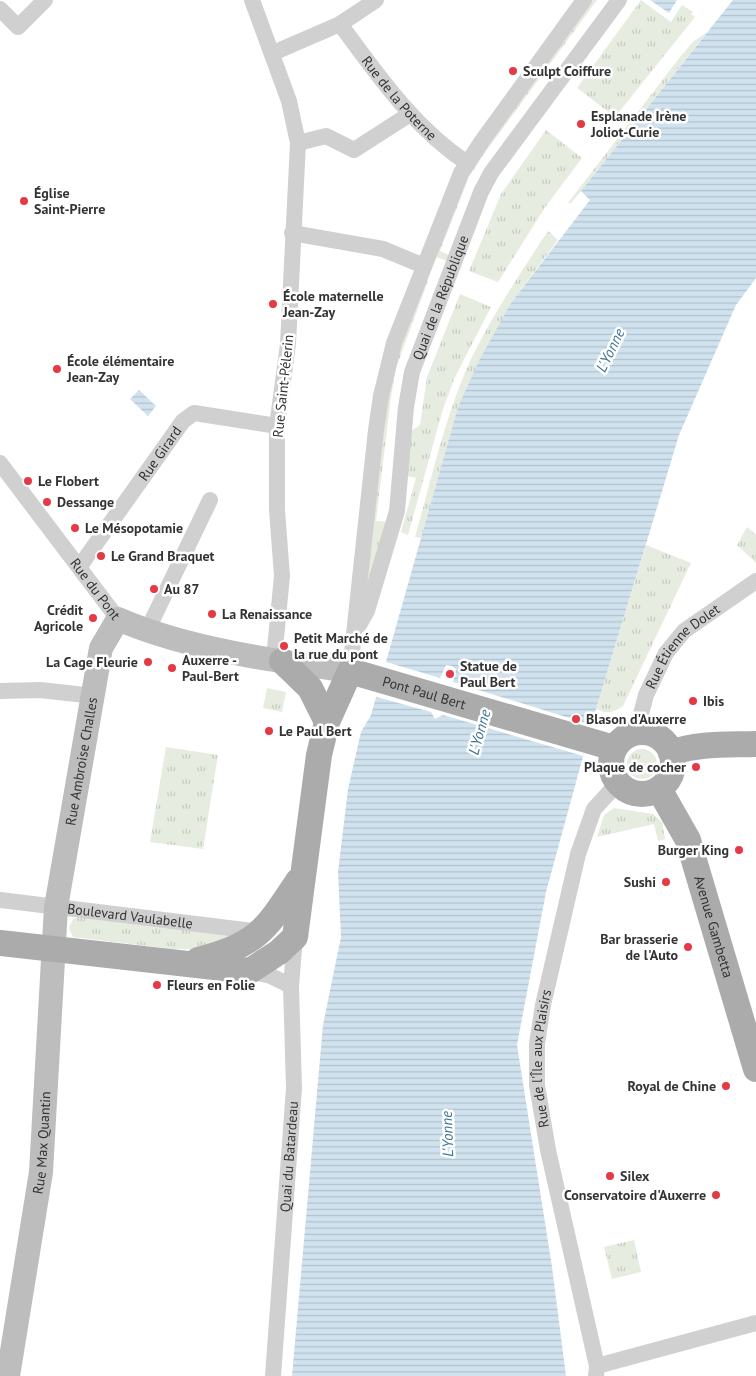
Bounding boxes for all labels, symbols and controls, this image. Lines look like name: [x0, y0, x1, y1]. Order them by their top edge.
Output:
street label: Rue de la Poterne: [358, 52, 441, 144]
place label: Sculpt Coiffure: [523, 62, 611, 80]
marker: Sculpt Coiffure: [507, 65, 519, 77]
place label: Esplanade Irène Joliot-Curie: [590, 107, 686, 141]
marker: Esplanade Irène Joliot-Curie: [575, 118, 587, 130]
place label: Église Saint-Pierre: [34, 184, 105, 218]
marker: Église Saint-Pierre: [18, 195, 30, 207]
street label: Quai de la République: [408, 233, 473, 363]
place label: École maternelle Jean-Zay: [282, 287, 384, 321]
marker: École maternelle Jean-Zay: [267, 298, 279, 310]
water label: L'Yonne: [591, 325, 629, 375]
street label: Rue Saint-Pélerin: [269, 334, 297, 438]
place label: École élémentaire Jean-Zay: [66, 352, 174, 386]
marker: École élémentaire Jean-Zay: [51, 363, 63, 375]
street label: Rue Girard: [134, 423, 185, 484]
place label: Le Flobert: [38, 472, 99, 490]
marker: Le Flobert: [22, 475, 34, 487]
place label: Dessange: [57, 493, 114, 511]
marker: Dessange: [41, 496, 53, 508]
place label: Le Mésopotamie: [85, 519, 183, 537]
marker: Le Mésopotamie: [69, 522, 81, 534]
place label: Le Grand Braquet: [111, 547, 215, 565]
marker: Le Grand Braquet: [95, 550, 107, 562]
street label: Rue du Pont: [66, 555, 125, 624]
place label: Au 87: [164, 580, 199, 598]
marker: Au 87: [148, 583, 160, 595]
street label: Rue Étienne Dolet: [641, 600, 723, 692]
place label: Crédit Agricole: [34, 601, 83, 635]
place label: La Renaissance: [222, 605, 312, 623]
marker: La Renaissance: [206, 608, 218, 620]
marker: Crédit Agricole: [87, 612, 99, 624]
place label: Petit Marché de la rue du pont: [294, 629, 388, 663]
marker: Petit Marché de la rue du pont: [278, 640, 290, 652]
place label: Auxerre - Paul-Bert: [182, 651, 239, 685]
place label: La Cage Fleurie: [46, 653, 138, 671]
marker: La Cage Fleurie: [142, 656, 154, 668]
place label: Statue de Paul Bert: [460, 657, 517, 691]
marker: Auxerre - Paul-Bert: [166, 662, 178, 674]
marker: Statue de Paul Bert: [444, 668, 456, 680]
street label: Pont Paul Bert: [380, 672, 468, 713]
place label: Ibis: [703, 692, 724, 710]
marker: Ibis: [687, 695, 699, 707]
street label: Rue Ambroise Challes: [61, 696, 101, 827]
water label: L'Yonne: [464, 707, 494, 757]
place label: Blason d'Auxerre: [586, 710, 686, 728]
marker: Blason d'Auxerre: [570, 713, 582, 725]
place label: Le Paul Bert: [279, 722, 352, 740]
marker: Le Paul Bert: [263, 725, 275, 737]
place label: Plaque de cocher: [584, 758, 686, 776]
marker: Plaque de cocher: [690, 761, 702, 773]
place label: Burger King: [658, 841, 729, 859]
marker: Burger King: [733, 844, 745, 856]
place label: Sushi: [624, 873, 656, 891]
street label: Avenue Gambetta: [690, 873, 737, 980]
marker: Sushi: [660, 876, 672, 888]
street label: Boulevard Vaulabelle: [66, 899, 194, 932]
place label: Bar brasserie de l'Auto: [600, 930, 678, 964]
marker: Bar brasserie de l'Auto: [682, 941, 694, 953]
place label: Fleurs en Folie: [167, 976, 255, 994]
marker: Fleurs en Folie: [151, 979, 163, 991]
street label: Rue de l'Île aux Plaisirs: [528, 988, 555, 1129]
place label: Royal de Chine: [628, 1077, 716, 1095]
marker: Royal de Chine: [720, 1080, 732, 1092]
street label: Rue Max Quantin: [29, 1091, 55, 1195]
street label: Quai du Batardeau: [276, 1100, 302, 1213]
water label: L'Yonne: [437, 1111, 457, 1157]
place label: Silex: [620, 1167, 650, 1185]
marker: Silex: [604, 1170, 616, 1182]
place label: Conservatoire d'Auxerre: [564, 1186, 706, 1204]
marker: Conservatoire d'Auxerre: [710, 1189, 722, 1201]

